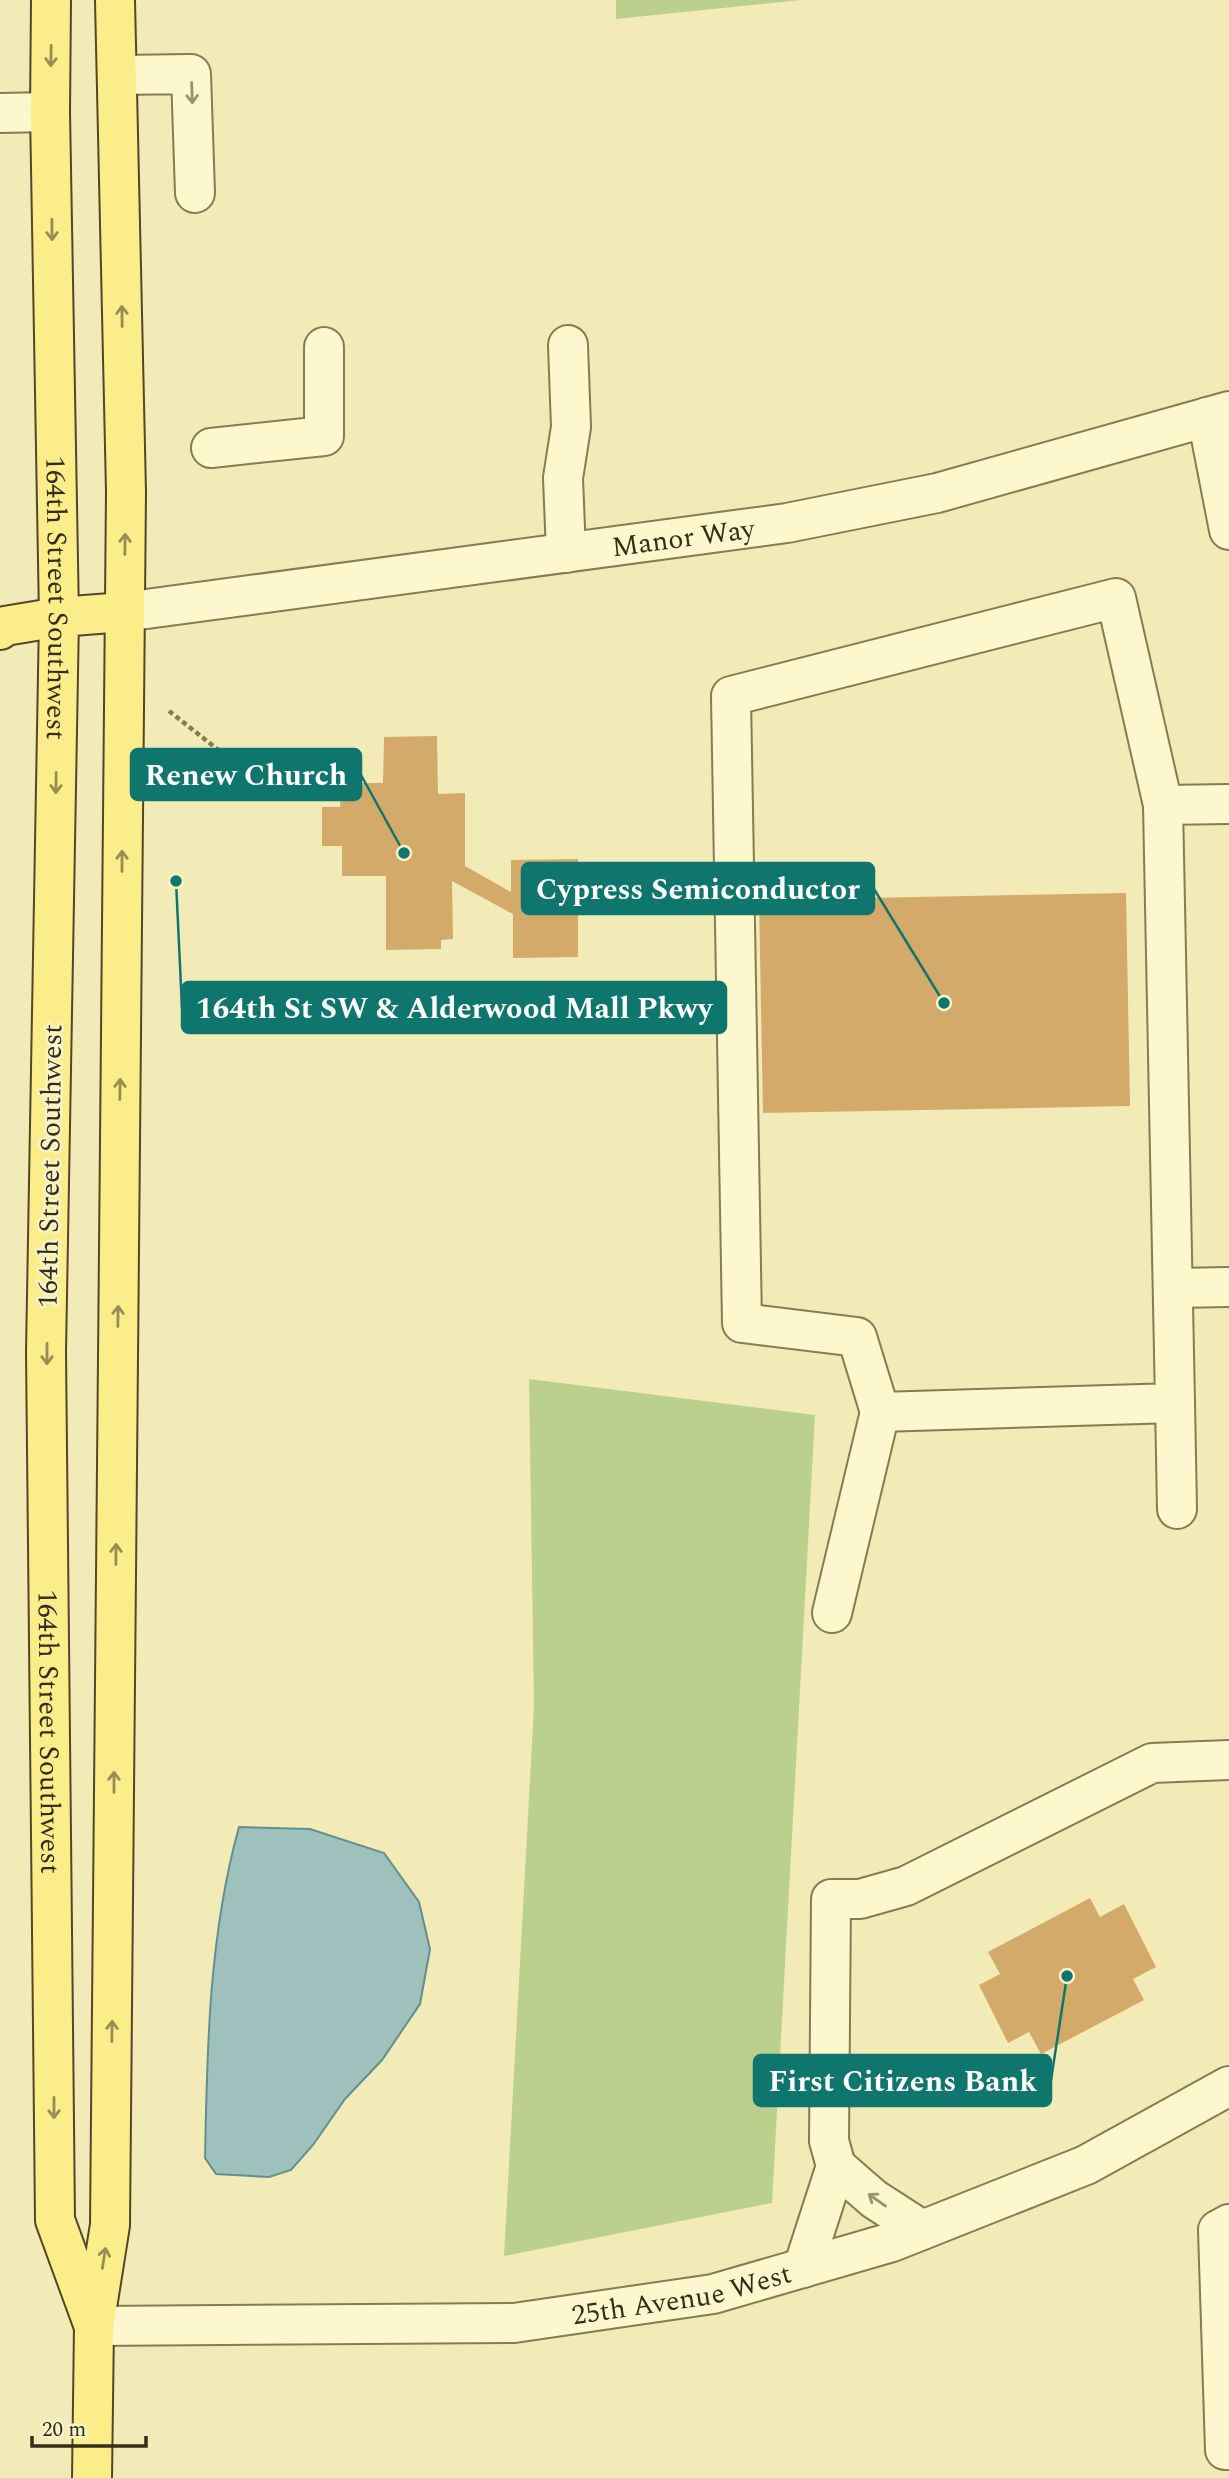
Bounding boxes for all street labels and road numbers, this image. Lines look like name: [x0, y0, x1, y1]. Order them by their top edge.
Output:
street label: 164th Street Southwest: [33, 455, 79, 741]
street label: Manor Way: [609, 507, 759, 569]
street label: 164th Street Southwest: [27, 1023, 74, 1308]
street label: 164th Street Southwest: [25, 1589, 71, 1874]
street label: 25th Avenue West: [569, 2252, 797, 2337]

